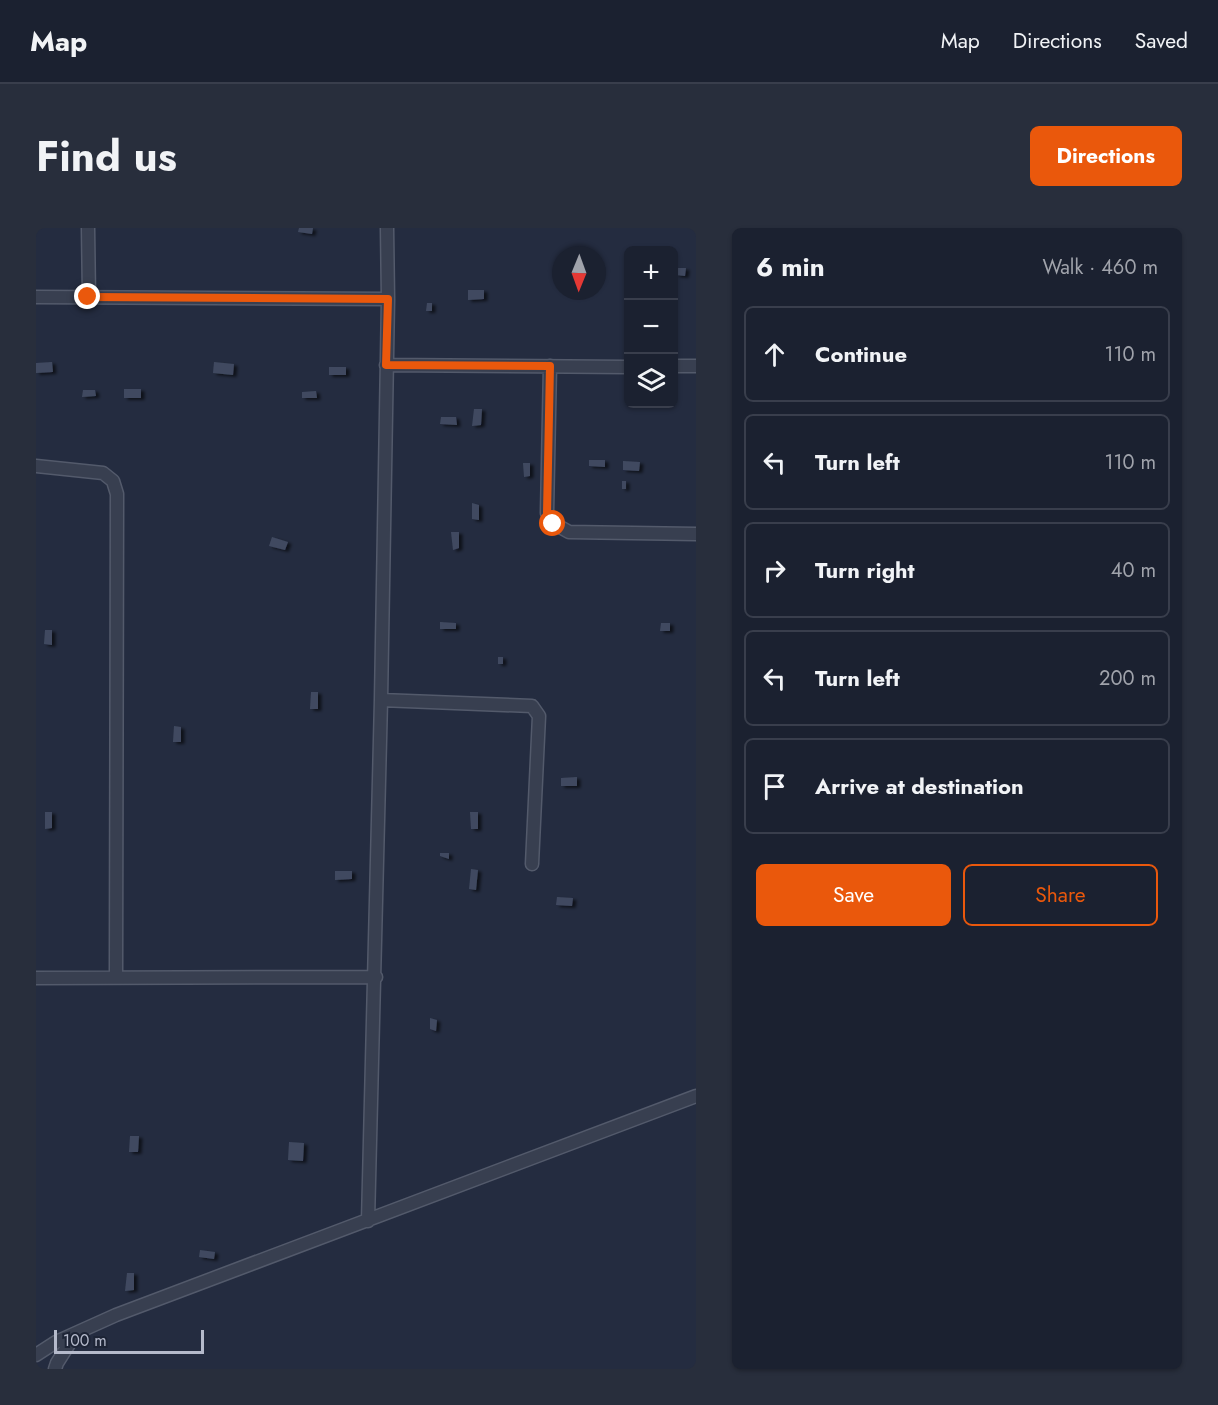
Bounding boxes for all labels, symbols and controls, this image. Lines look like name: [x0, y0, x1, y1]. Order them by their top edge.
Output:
text: Map: [30, 21, 87, 62]
text: Map: [941, 26, 980, 56]
text: Directions: [1013, 26, 1102, 56]
text: Saved: [1135, 26, 1188, 56]
text: Find us: [36, 126, 177, 187]
button: Directions: [1030, 126, 1182, 186]
north arrow: [552, 246, 606, 300]
map controls: [624, 246, 678, 408]
button: +: [624, 246, 678, 300]
text: 6 min: [756, 248, 825, 286]
text: Walk · 460 m: [1042, 253, 1158, 282]
route end: [74, 283, 100, 309]
button: −: [624, 300, 678, 354]
icon: ahead: [758, 338, 791, 371]
text: Continue: [815, 338, 907, 370]
text: 110 m: [1104, 340, 1156, 369]
button: layers: [624, 354, 678, 408]
icon: left: [758, 446, 791, 479]
text: Turn left: [815, 446, 900, 478]
text: 110 m: [1104, 448, 1156, 477]
route start: [539, 510, 565, 536]
icon: right: [758, 554, 791, 587]
text: Turn right: [815, 554, 915, 586]
text: 40 m: [1111, 556, 1156, 585]
icon: left: [758, 662, 791, 695]
text: Turn left: [815, 662, 900, 694]
text: 200 m: [1099, 664, 1156, 693]
icon: arrive: [758, 770, 791, 803]
text: Arrive at destination: [815, 770, 1024, 802]
button: Save: [756, 864, 951, 926]
button: Share: [963, 864, 1158, 926]
scale bar: [54, 1327, 204, 1354]
text: 100 m: [63, 1329, 107, 1352]

